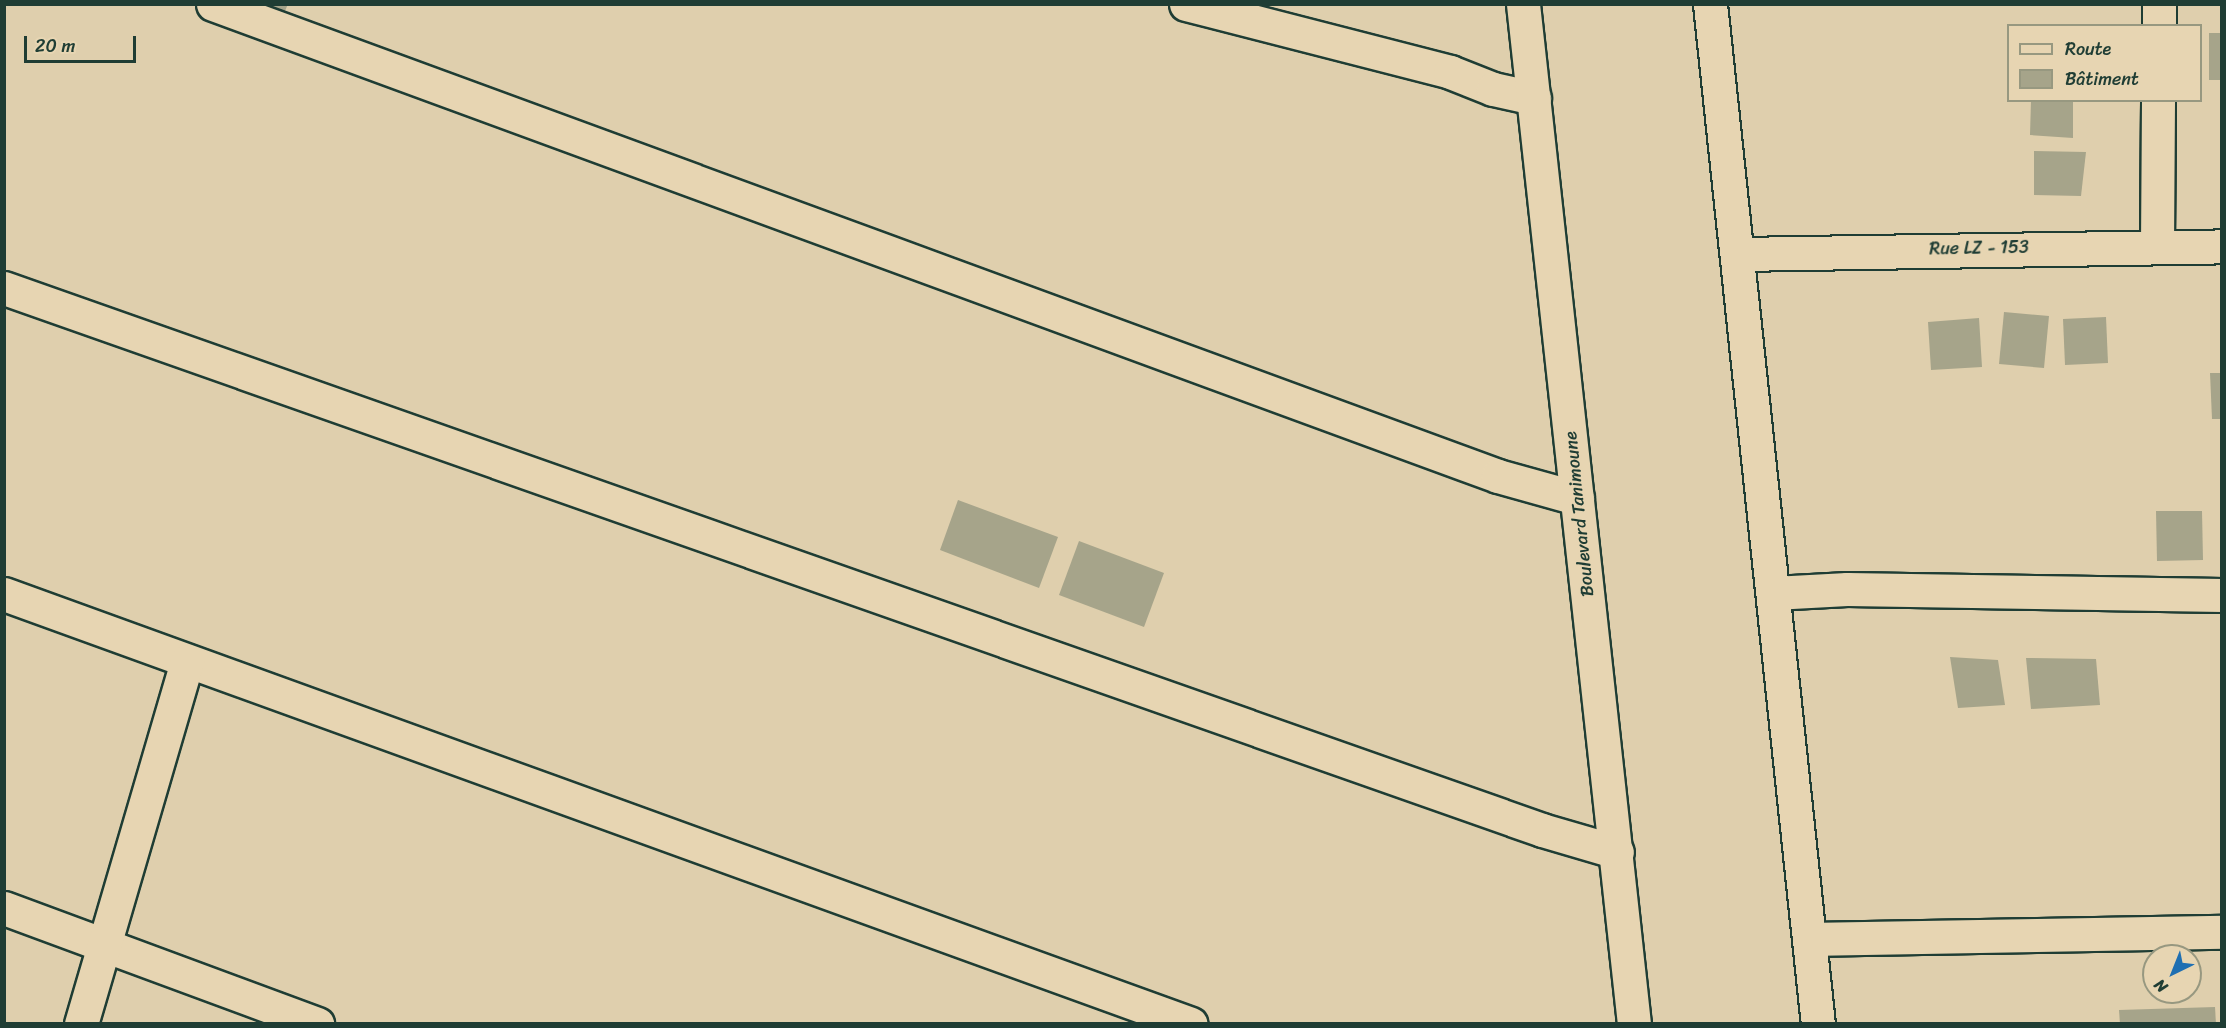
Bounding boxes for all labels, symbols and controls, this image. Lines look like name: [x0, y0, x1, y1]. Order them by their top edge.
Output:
scale bar: [27, 24, 140, 62]
legend: [2007, 24, 2202, 102]
text: 20 m: [35, 30, 75, 62]
text: Route: [2065, 33, 2111, 65]
text: Bâtiment: [2065, 63, 2139, 95]
street label: Rue LZ - 153: [1929, 236, 2029, 260]
street label: Boulevard Tanimoune: [1560, 430, 1598, 598]
north arrow: [2142, 944, 2202, 1004]
text: N: [2147, 972, 2175, 1000]

